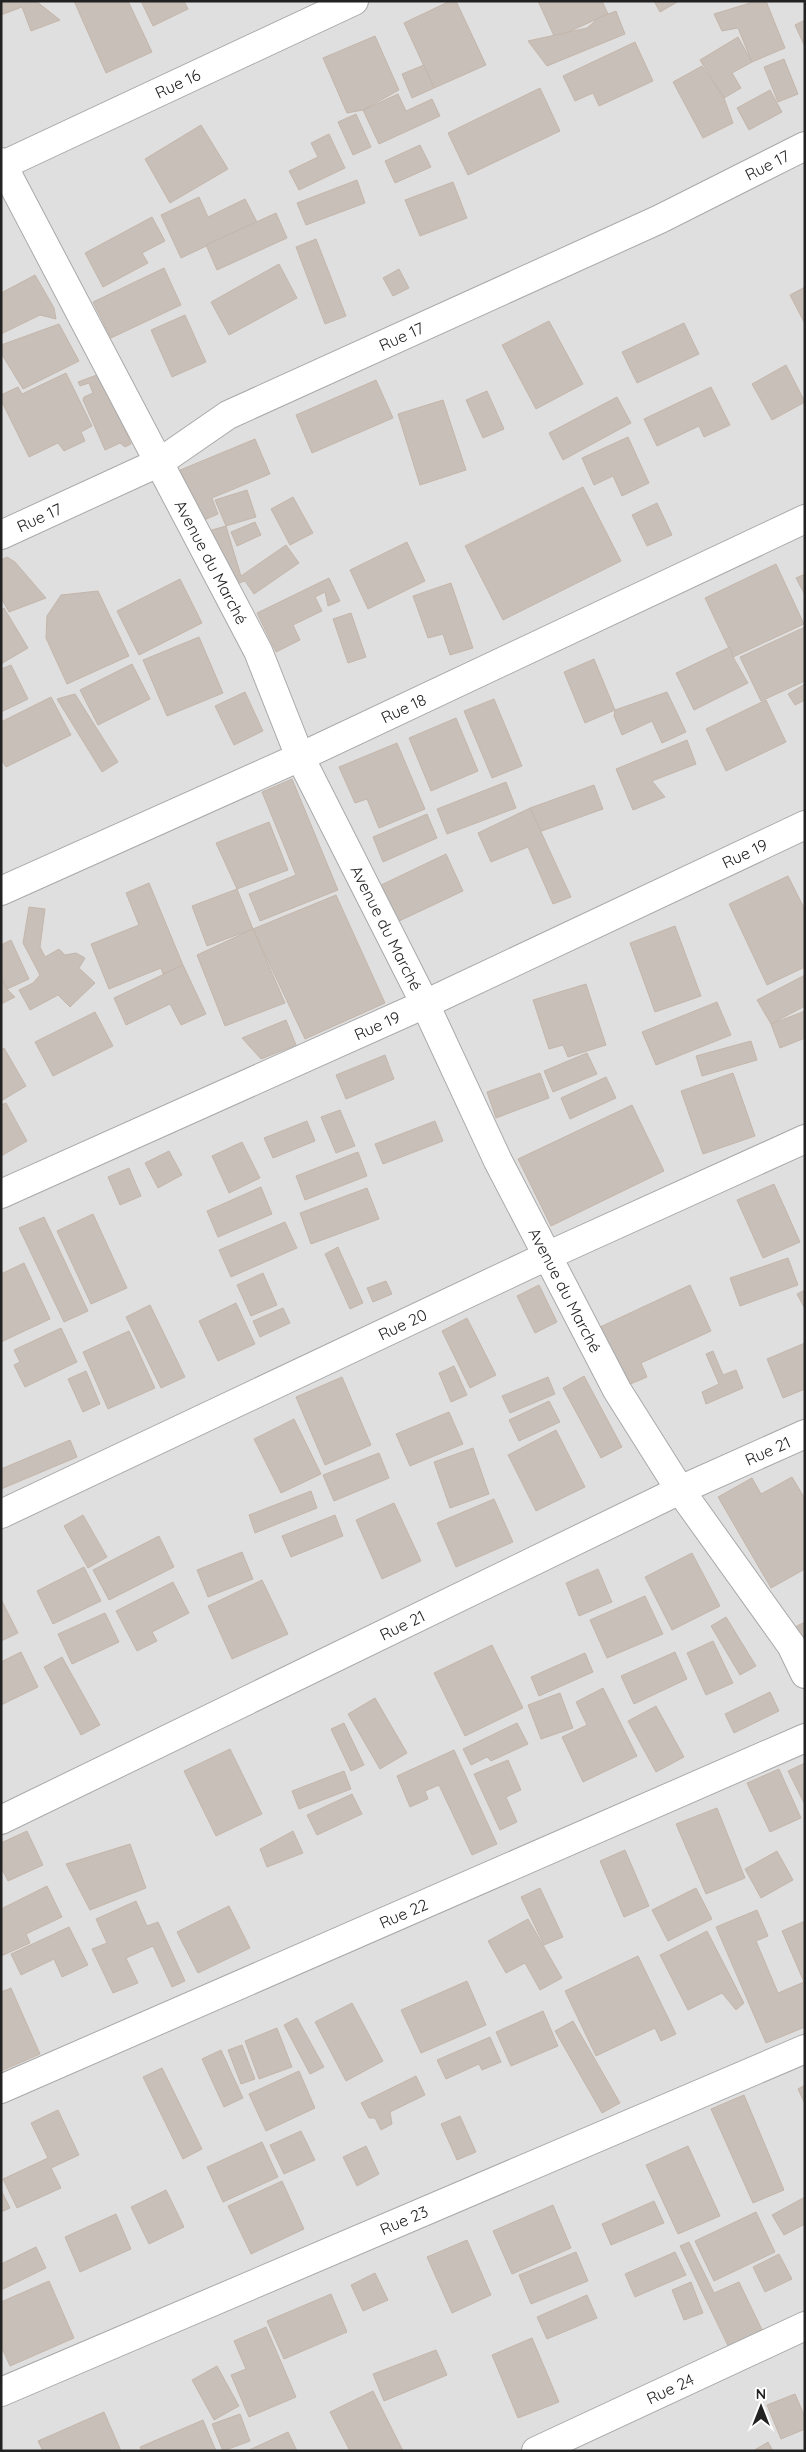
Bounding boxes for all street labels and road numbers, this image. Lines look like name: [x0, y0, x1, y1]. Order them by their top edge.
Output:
street label: Rue 16: [152, 64, 204, 103]
street label: Rue 17: [742, 145, 793, 185]
street label: Rue 17: [376, 317, 427, 355]
street label: Avenue du Marché: [170, 496, 252, 628]
street label: Rue 17: [14, 499, 65, 536]
street label: Rue 18: [378, 689, 429, 727]
street label: Rue 19: [719, 834, 771, 873]
street label: Avenue du Marché: [346, 862, 427, 994]
street label: Rue 19: [351, 1007, 403, 1044]
street label: Avenue du Marché: [525, 1224, 606, 1356]
street label: Rue 20: [375, 1304, 430, 1344]
street label: Rue 21: [742, 1432, 794, 1470]
street label: Rue 21: [376, 1606, 428, 1645]
street label: Rue 22: [376, 1894, 431, 1933]
street label: Rue 23: [377, 2201, 431, 2239]
street label: Rue 24: [643, 2369, 697, 2408]

